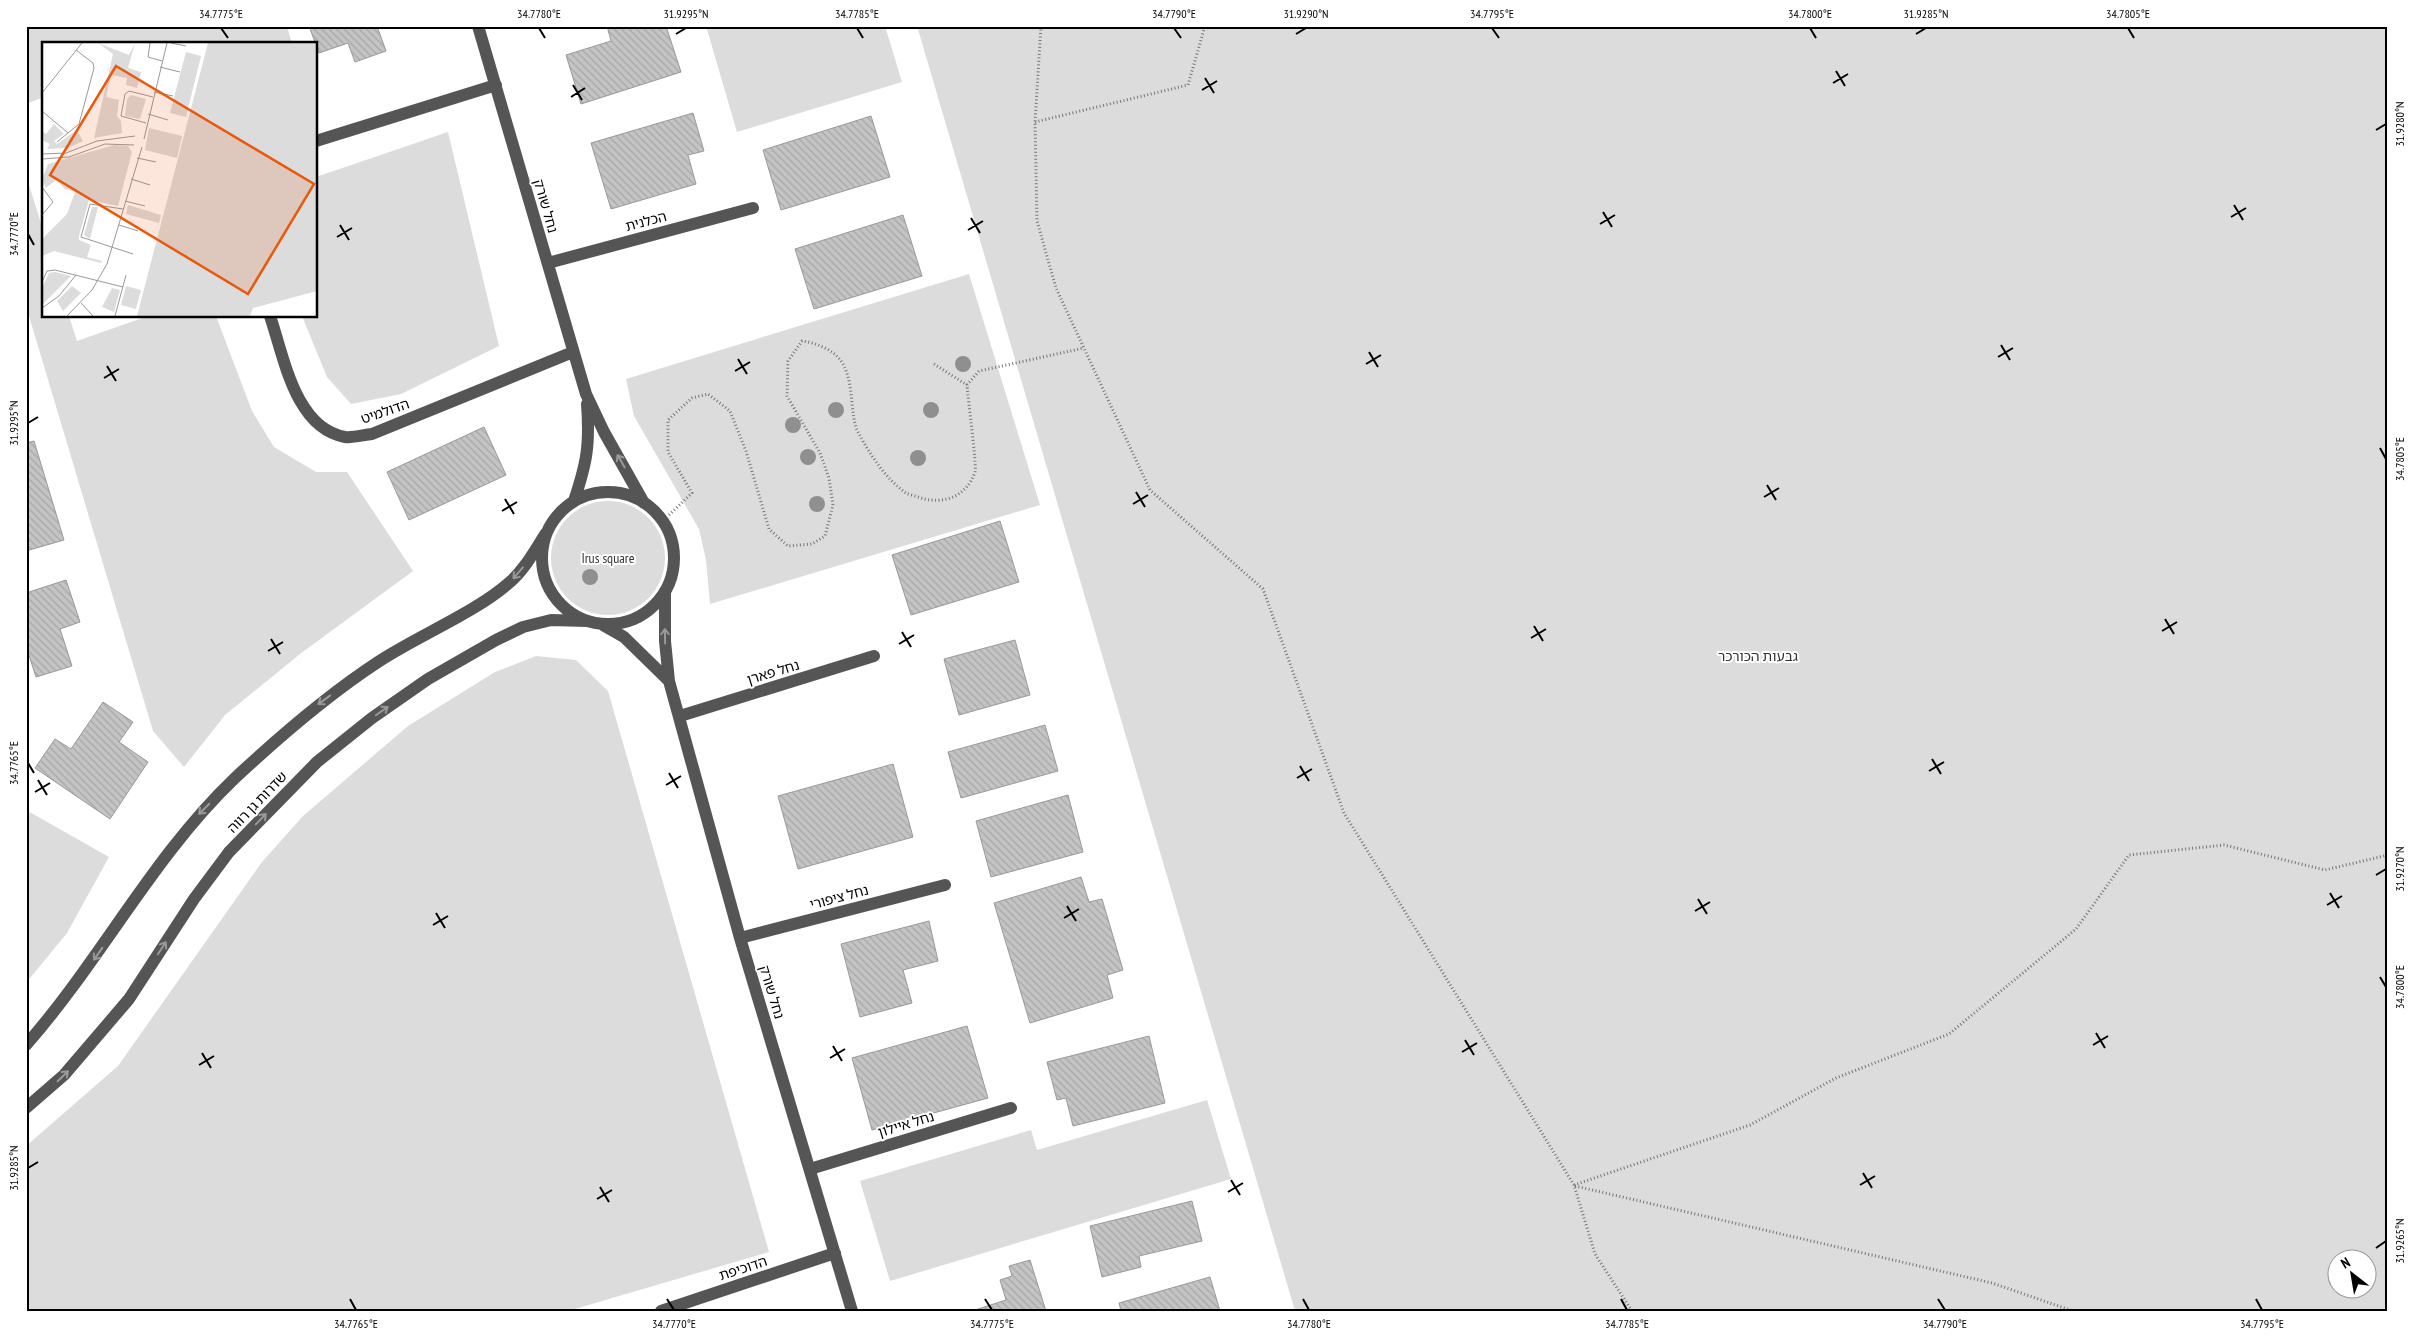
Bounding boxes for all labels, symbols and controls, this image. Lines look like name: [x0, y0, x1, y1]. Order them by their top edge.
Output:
text: 34.7775°E: [199, 6, 243, 21]
text: 34.7780°E: [517, 6, 561, 21]
text: 31.9295°N: [663, 6, 709, 21]
text: 34.7785°E: [835, 6, 879, 21]
text: 34.7790°E: [1152, 6, 1196, 21]
text: 31.9290°N: [1283, 6, 1329, 21]
text: 34.7795°E: [1470, 6, 1514, 21]
text: 34.7800°E: [1788, 6, 1832, 21]
text: 31.9285°N: [1903, 6, 1949, 21]
text: 34.7805°E: [2106, 6, 2150, 21]
inset map: [42, 42, 318, 318]
text: 31.9280°N: [2392, 101, 2407, 147]
street label: נחל שורק: [530, 177, 562, 235]
street label: הכלנית: [623, 207, 669, 235]
text: 34.7770°E: [6, 212, 21, 256]
street label: הדולמיט: [358, 394, 412, 428]
text: 31.9295°N: [6, 400, 21, 446]
text: 34.7805°E: [2392, 437, 2407, 481]
one-way arrow: [615, 454, 625, 468]
park label: Irus square: [582, 549, 635, 567]
one-way arrow: [512, 567, 524, 580]
one-way arrow: [660, 629, 670, 645]
park label: גבעות הכורכר: [1718, 647, 1798, 665]
street label: נחל פארן: [745, 655, 801, 689]
one-way arrow: [317, 695, 331, 705]
one-way arrow: [374, 706, 388, 716]
text: 34.7765°E: [6, 741, 21, 785]
street label: שדרות גן רווה: [223, 767, 291, 837]
one-way arrow: [198, 803, 210, 815]
one-way arrow: [255, 813, 267, 825]
text: 31.9270°N: [2392, 846, 2407, 892]
street label: נחל ציפורי: [808, 881, 870, 913]
one-way arrow: [157, 941, 167, 955]
one-way arrow: [93, 947, 103, 961]
street label: נחל שורק: [755, 963, 789, 1021]
text: 34.7800°E: [2392, 965, 2407, 1009]
one-way arrow: [56, 1070, 68, 1082]
street label: נחל איילון: [876, 1107, 936, 1141]
text: 31.9285°N: [6, 1145, 21, 1191]
text: 31.9265°N: [2392, 1218, 2407, 1264]
north arrow: [2326, 1250, 2376, 1300]
street label: הדוכיפת: [717, 1252, 769, 1284]
text: N: [2337, 1253, 2353, 1273]
text: 34.7765°E: [334, 1316, 378, 1331]
text: 34.7770°E: [652, 1316, 696, 1331]
text: 34.7775°E: [970, 1316, 1014, 1331]
text: 34.7780°E: [1287, 1316, 1331, 1331]
text: 34.7785°E: [1605, 1316, 1649, 1331]
text: 34.7790°E: [1923, 1316, 1967, 1331]
text: 34.7795°E: [2240, 1316, 2284, 1331]

